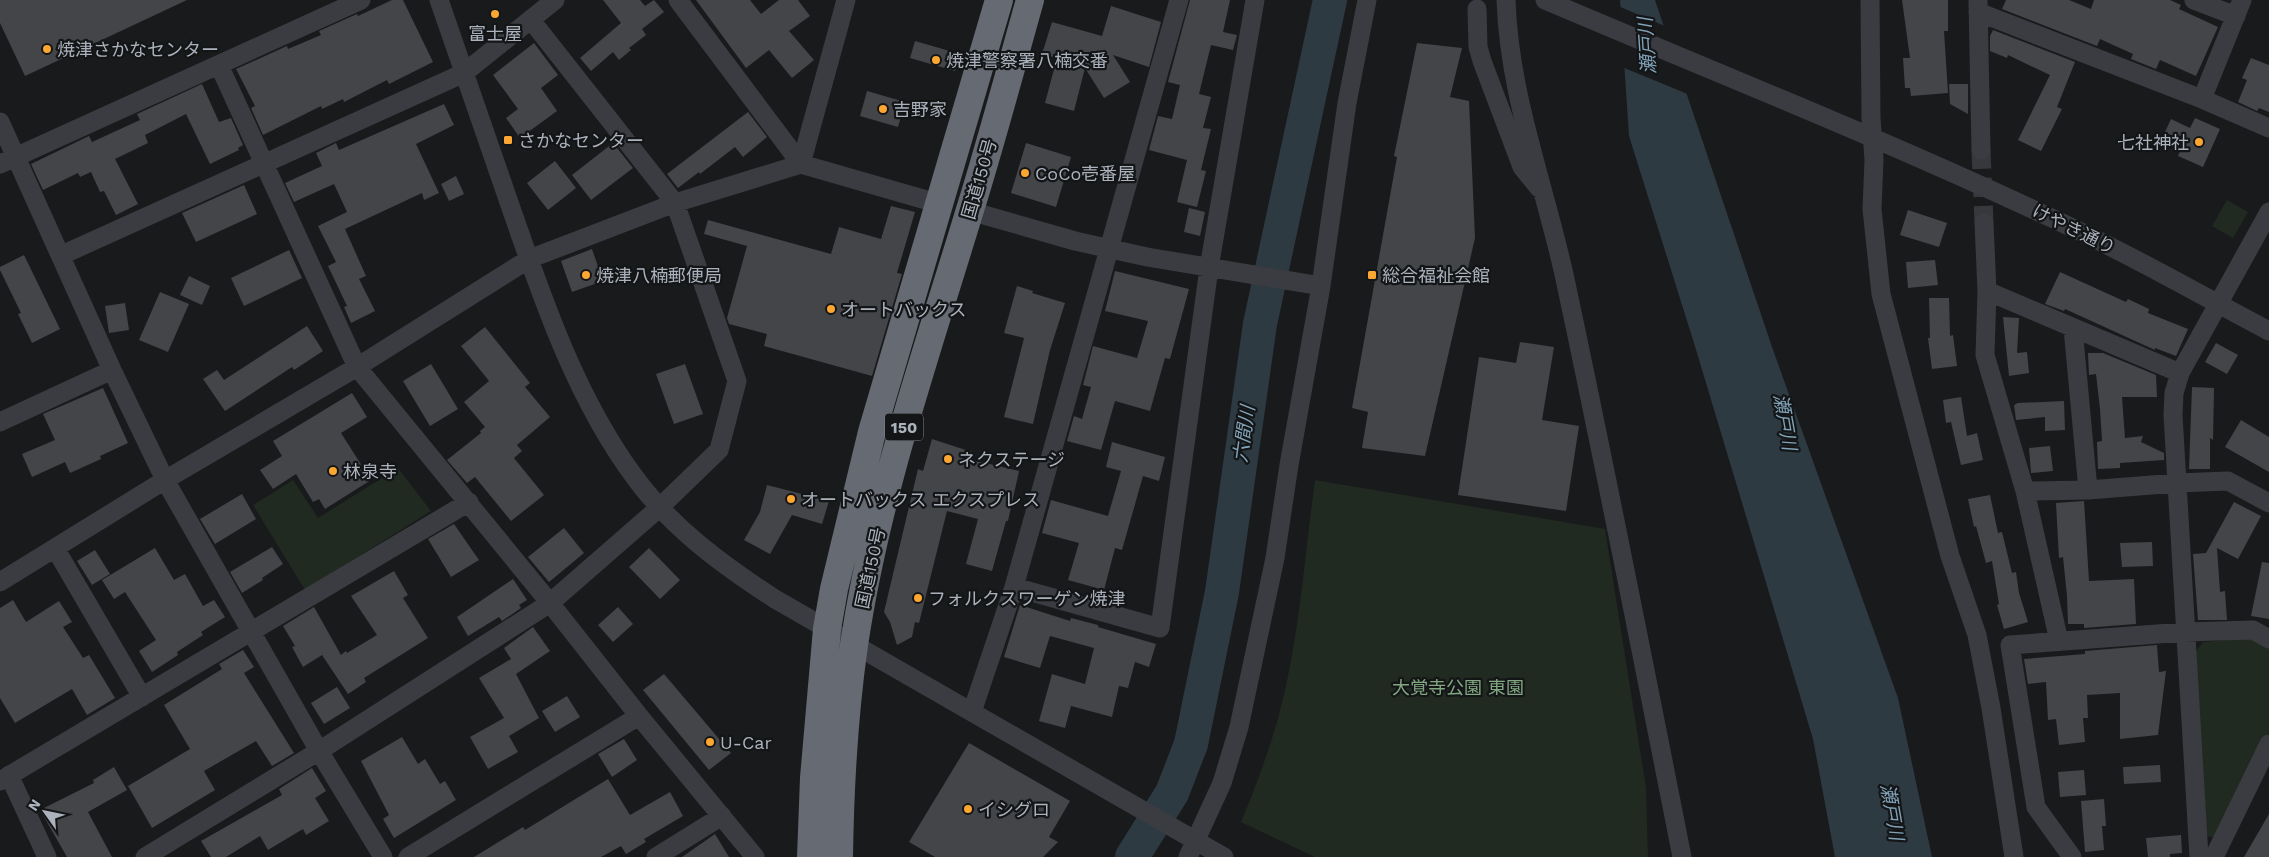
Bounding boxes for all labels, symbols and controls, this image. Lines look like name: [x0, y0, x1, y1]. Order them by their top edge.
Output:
marker: 富士屋: [489, 8, 501, 20]
water label: 瀬戸川: [1633, 15, 1660, 75]
place label: 富士屋: [468, 23, 522, 44]
place label: 焼津さかなセンター: [57, 39, 219, 60]
marker: 焼津さかなセンター: [41, 43, 53, 55]
place label: 焼津警察署八楠交番: [946, 50, 1108, 71]
marker: 焼津警察署八楠交番: [930, 54, 942, 66]
place label: 吉野家: [893, 99, 947, 120]
marker: 吉野家: [877, 103, 889, 115]
place label: さかなセンター: [518, 130, 644, 151]
place label: 七社神社: [2117, 132, 2189, 153]
marker: さかなセンター: [502, 134, 514, 146]
street label: 国道150号: [958, 136, 1000, 222]
marker: 七社神社: [2193, 136, 2205, 148]
place label: CoCo壱番屋: [1035, 163, 1135, 184]
marker: CoCo壱番屋: [1019, 167, 1031, 179]
street label: けやき通り: [2029, 200, 2119, 258]
place label: 焼津八楠郵便局: [596, 265, 722, 286]
place label: 総合福祉会館: [1382, 265, 1490, 286]
marker: 焼津八楠郵便局: [580, 269, 592, 281]
marker: 総合福祉会館: [1366, 269, 1378, 281]
place label: オートバックス: [841, 299, 966, 320]
marker: オートバックス: [825, 303, 837, 315]
water label: 瀬戸川: [1769, 392, 1802, 454]
water label: 六間川: [1229, 402, 1260, 464]
road number: 150: [885, 414, 923, 441]
place label: ネクステージ: [958, 449, 1065, 470]
marker: ネクステージ: [942, 453, 954, 465]
place label: 林泉寺: [343, 461, 397, 482]
marker: 林泉寺: [327, 465, 339, 477]
place label: オートバックス エクスプレス: [801, 489, 1040, 510]
marker: オートバックス エクスプレス: [785, 493, 797, 505]
street label: 国道150号: [851, 525, 889, 611]
place label: フォルクスワーゲン焼津: [928, 588, 1125, 609]
marker: フォルクスワーゲン焼津: [912, 592, 924, 604]
park label: 大覚寺公園 東園: [1392, 677, 1524, 698]
place label: U-Car: [720, 732, 772, 753]
marker: U-Car: [704, 736, 716, 748]
water label: 瀬戸川: [1876, 782, 1909, 844]
north arrow: [20, 787, 70, 837]
text: N: [25, 796, 44, 814]
place label: イシグロ: [978, 799, 1050, 820]
marker: イシグロ: [962, 803, 974, 815]

